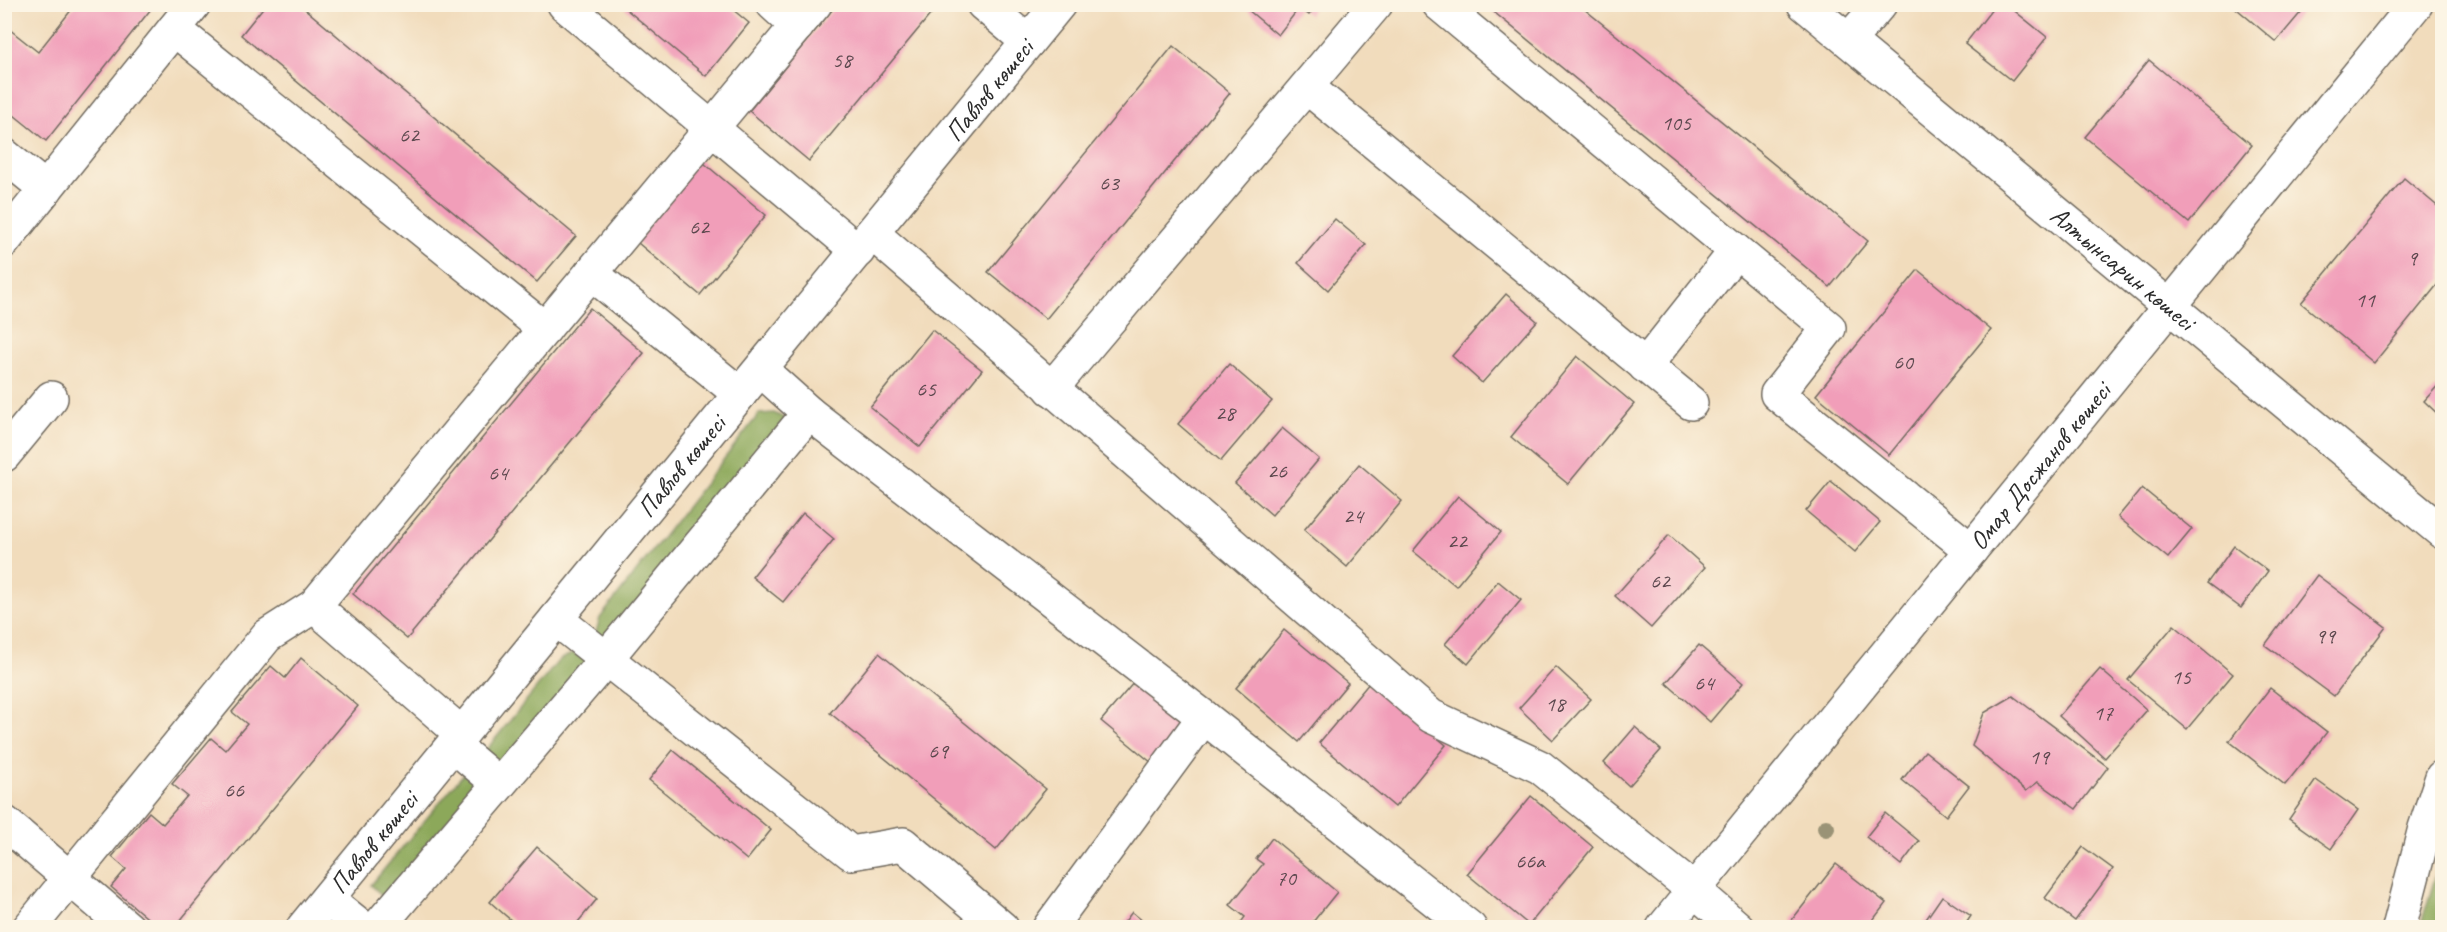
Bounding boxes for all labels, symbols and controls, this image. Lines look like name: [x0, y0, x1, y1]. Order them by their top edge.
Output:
street label: Павлов көшесі: [937, 30, 1042, 148]
house number: 58: [832, 46, 854, 74]
house number: 105: [1661, 109, 1692, 137]
house number: 62: [399, 121, 421, 149]
house number: 63: [1099, 169, 1121, 197]
street label: Алтынсарин көшесі: [2044, 198, 2204, 339]
house number: 62: [689, 213, 711, 241]
house number: 9: [2407, 244, 2419, 272]
house number: 11: [2355, 286, 2376, 314]
house number: 60: [1893, 348, 1915, 376]
street label: Омар Досжанов көшесі: [1961, 373, 2120, 557]
house number: 65: [916, 375, 937, 403]
house number: 28: [1215, 399, 1237, 427]
street label: Павлов көшесі: [630, 406, 735, 524]
house number: 26: [1267, 457, 1288, 485]
house number: 64: [488, 459, 510, 487]
house number: 24: [1343, 502, 1365, 530]
house number: 22: [1447, 527, 1469, 555]
house number: 62: [1650, 567, 1672, 595]
house number: 99: [2315, 622, 2337, 650]
house number: 15: [2171, 663, 2192, 691]
house number: 64: [1694, 669, 1716, 697]
house number: 18: [1545, 690, 1567, 718]
house number: 17: [2093, 699, 2114, 727]
house number: 69: [928, 737, 950, 765]
house number: 19: [2029, 743, 2051, 771]
house number: 66: [224, 776, 245, 804]
street label: Павлов көшесі: [322, 782, 427, 900]
house number: 66а: [1515, 847, 1546, 875]
house number: 70: [1276, 864, 1298, 892]

